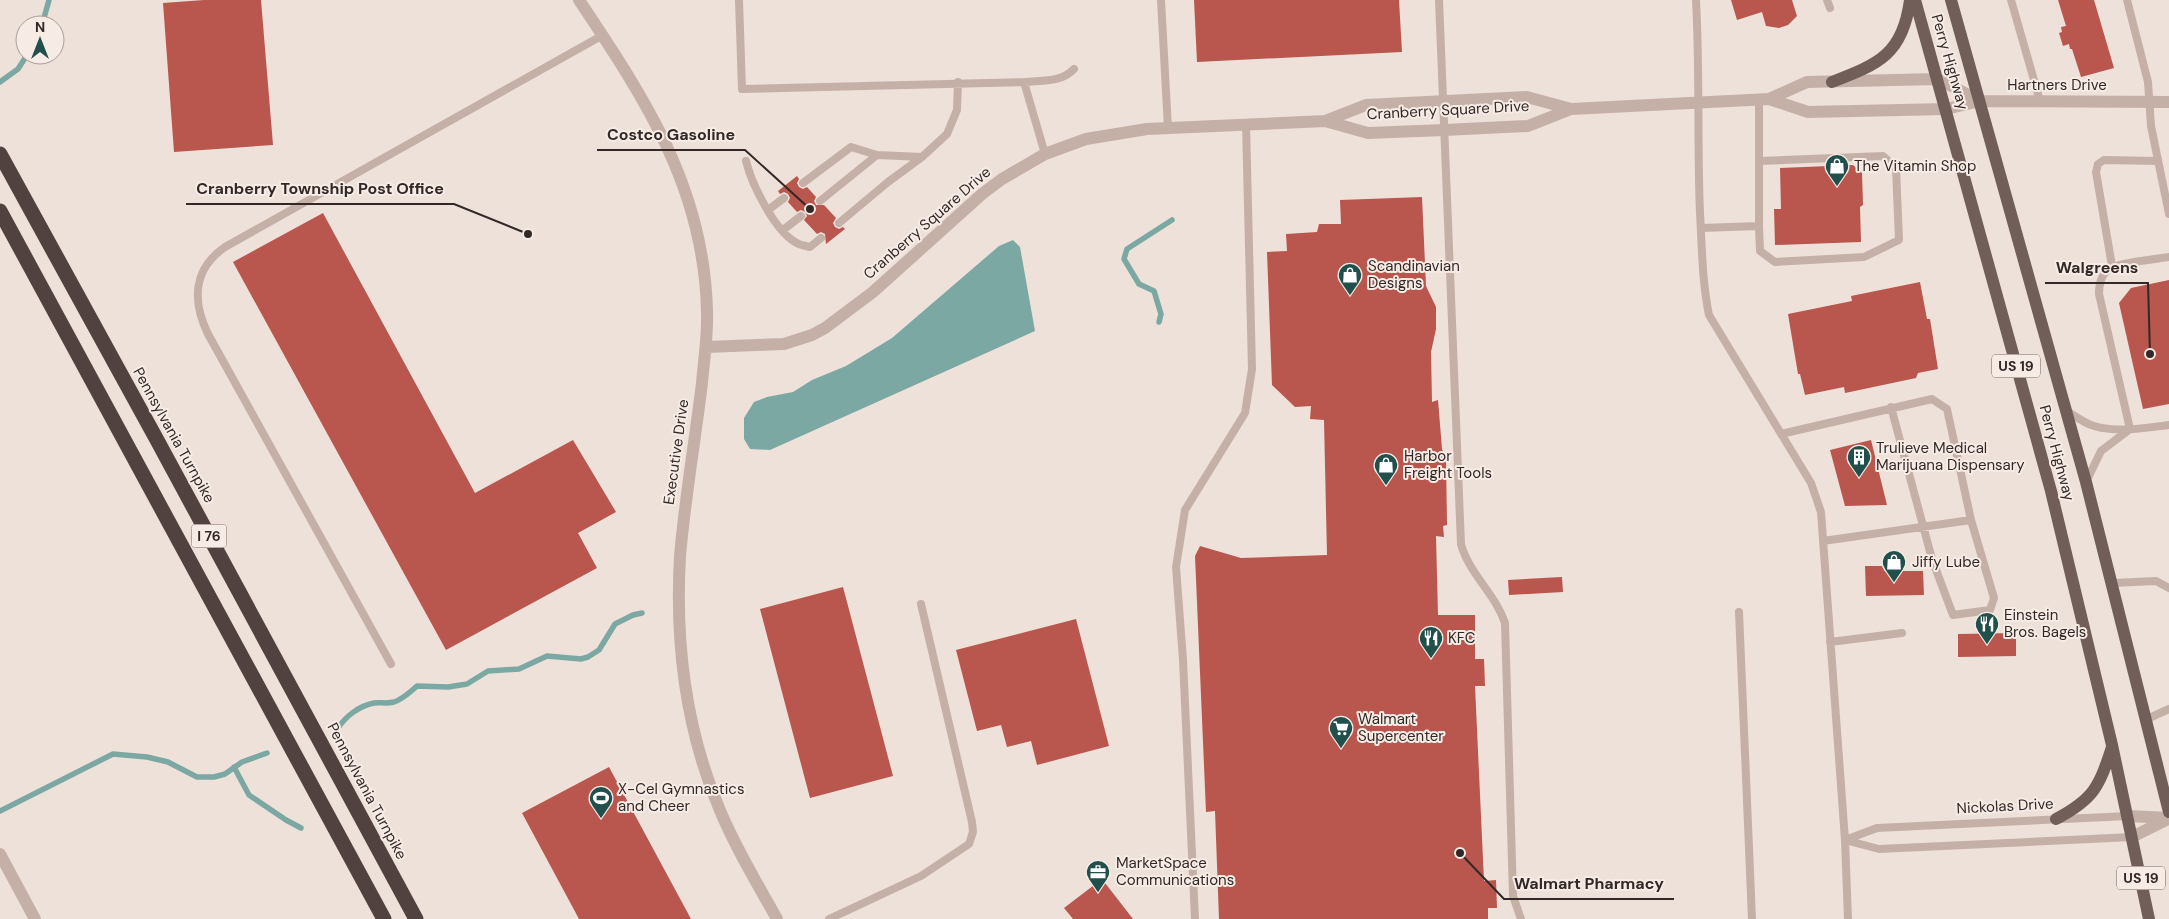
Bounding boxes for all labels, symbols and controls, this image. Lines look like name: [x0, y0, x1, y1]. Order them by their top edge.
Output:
street label: Perry Highway: [1927, 12, 1973, 113]
north arrow: [15, 15, 65, 65]
text: N: [35, 18, 45, 36]
street label: Hartners Drive: [2007, 75, 2107, 95]
street label: Cranberry Square Drive: [1366, 96, 1530, 124]
callout: Costco Gasoline: [597, 119, 745, 150]
text: Costco Gasoline: [607, 124, 735, 145]
shop icon: The Vitamin Shop: [1824, 153, 1850, 187]
place label: The Vitamin Shop: [1854, 156, 1976, 176]
street label: Cranberry Square Drive: [859, 162, 995, 284]
callout: Cranberry Township Post Office: [186, 173, 454, 204]
text: Cranberry Township Post Office: [196, 178, 444, 199]
callout: Walgreens: [2045, 252, 2148, 283]
place label: Scandinavian Designs: [1368, 256, 1460, 293]
text: Walgreens: [2056, 257, 2138, 278]
shop icon: Scandinavian Designs: [1337, 262, 1363, 296]
road number: US 19: [1992, 354, 2040, 378]
street label: Pennsylvania Turnpike: [128, 364, 220, 506]
street label: Executive Drive: [659, 398, 693, 506]
street label: Perry Highway: [2035, 403, 2080, 504]
place label: Trulieve Medical Marijuana Dispensary: [1876, 438, 2025, 475]
building icon: Trulieve Medical Marijuana Dispensary: [1846, 444, 1872, 478]
place label: Harbor Freight Tools: [1404, 446, 1492, 483]
shop icon: Harbor Freight Tools: [1373, 452, 1399, 486]
road number: I 76: [192, 524, 226, 548]
shop icon: Jiffy Lube: [1881, 549, 1907, 583]
place label: Jiffy Lube: [1912, 552, 1980, 572]
place label: Einstein Bros. Bagels: [2004, 605, 2086, 642]
restaurant icon: Einstein Bros. Bagels: [1974, 611, 2000, 645]
restaurant icon: KFC: [1418, 625, 1444, 659]
place label: KFC: [1448, 628, 1476, 648]
place label: Walmart Supercenter: [1358, 709, 1444, 746]
supermarket icon: Walmart Supercenter: [1328, 715, 1354, 749]
street label: Pennsylvania Turnpike: [323, 719, 411, 863]
place label: X-Cel Gymnastics and Cheer: [618, 779, 744, 816]
sports icon: X-Cel Gymnastics and Cheer: [588, 785, 614, 819]
street label: Nickolas Drive: [1956, 793, 2054, 819]
place label: MarketSpace Communications: [1116, 853, 1234, 890]
office icon: MarketSpace Communications: [1085, 859, 1111, 893]
road number: US 19: [2117, 866, 2165, 890]
callout: Walmart Pharmacy: [1504, 868, 1674, 899]
text: Walmart Pharmacy: [1514, 873, 1664, 894]

